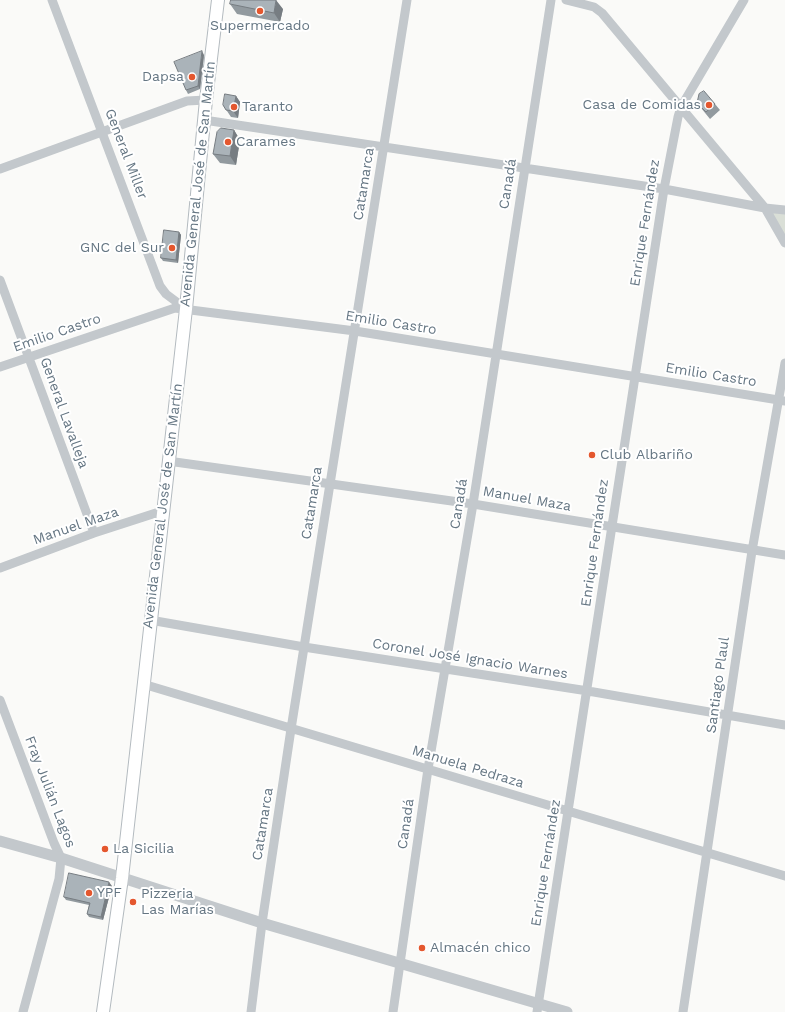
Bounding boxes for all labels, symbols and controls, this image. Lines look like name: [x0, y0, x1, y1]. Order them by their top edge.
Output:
marker: Supermercado: [255, 6, 265, 16]
place label: Supermercado: [210, 18, 310, 34]
street label: Avenida General José de San Martín: [177, 60, 219, 308]
place label: Dapsa: [142, 69, 184, 85]
marker: Dapsa: [187, 72, 197, 82]
place label: Casa de Comidas: [583, 97, 701, 113]
place label: Taranto: [242, 99, 293, 115]
marker: Casa de Comidas: [704, 100, 714, 110]
marker: Taranto: [229, 102, 239, 112]
street label: General Miller: [101, 106, 151, 202]
place label: Carames: [236, 134, 296, 150]
marker: Carames: [223, 137, 233, 147]
street label: Catamarca: [350, 146, 378, 222]
street label: Canadá: [496, 158, 520, 210]
street label: Enrique Fernández: [627, 158, 663, 288]
place label: GNC del Sur: [80, 240, 164, 256]
marker: GNC del Sur: [167, 243, 177, 253]
street label: Emilio Castro: [344, 308, 438, 338]
street label: Emilio Castro: [11, 310, 103, 356]
street label: General Lavalleja: [36, 355, 92, 471]
street label: Emilio Castro: [664, 360, 758, 390]
street label: Avenida General José de San Martín: [140, 382, 186, 630]
place label: Club Albariño: [600, 447, 693, 463]
marker: Club Albariño: [587, 450, 597, 460]
street label: Catamarca: [298, 465, 326, 541]
street label: Canadá: [447, 478, 471, 530]
street label: Enrique Fernández: [578, 478, 612, 608]
street label: Manuel Maza: [482, 483, 572, 515]
street label: Manuel Maza: [31, 503, 121, 549]
street label: Coronel José Ignacio Warnes: [371, 635, 569, 683]
street label: Santiago Plaul: [703, 636, 733, 734]
street label: Fray Julián Lagos: [21, 734, 79, 850]
street label: Manuela Pedraza: [410, 742, 526, 792]
street label: Catamarca: [249, 786, 277, 862]
street label: Canadá: [394, 798, 418, 850]
street label: Enrique Fernández: [528, 798, 564, 928]
place label: La Sicilia: [113, 841, 174, 857]
marker: La Sicilia: [100, 844, 110, 854]
place label: YPF: [97, 885, 122, 901]
place label: Pizzeria Las Marías: [141, 886, 214, 918]
marker: YPF: [84, 888, 94, 898]
marker: Pizzeria Las Marías: [128, 897, 138, 907]
place label: Almacén chico: [430, 940, 531, 956]
marker: Almacén chico: [417, 943, 427, 953]

